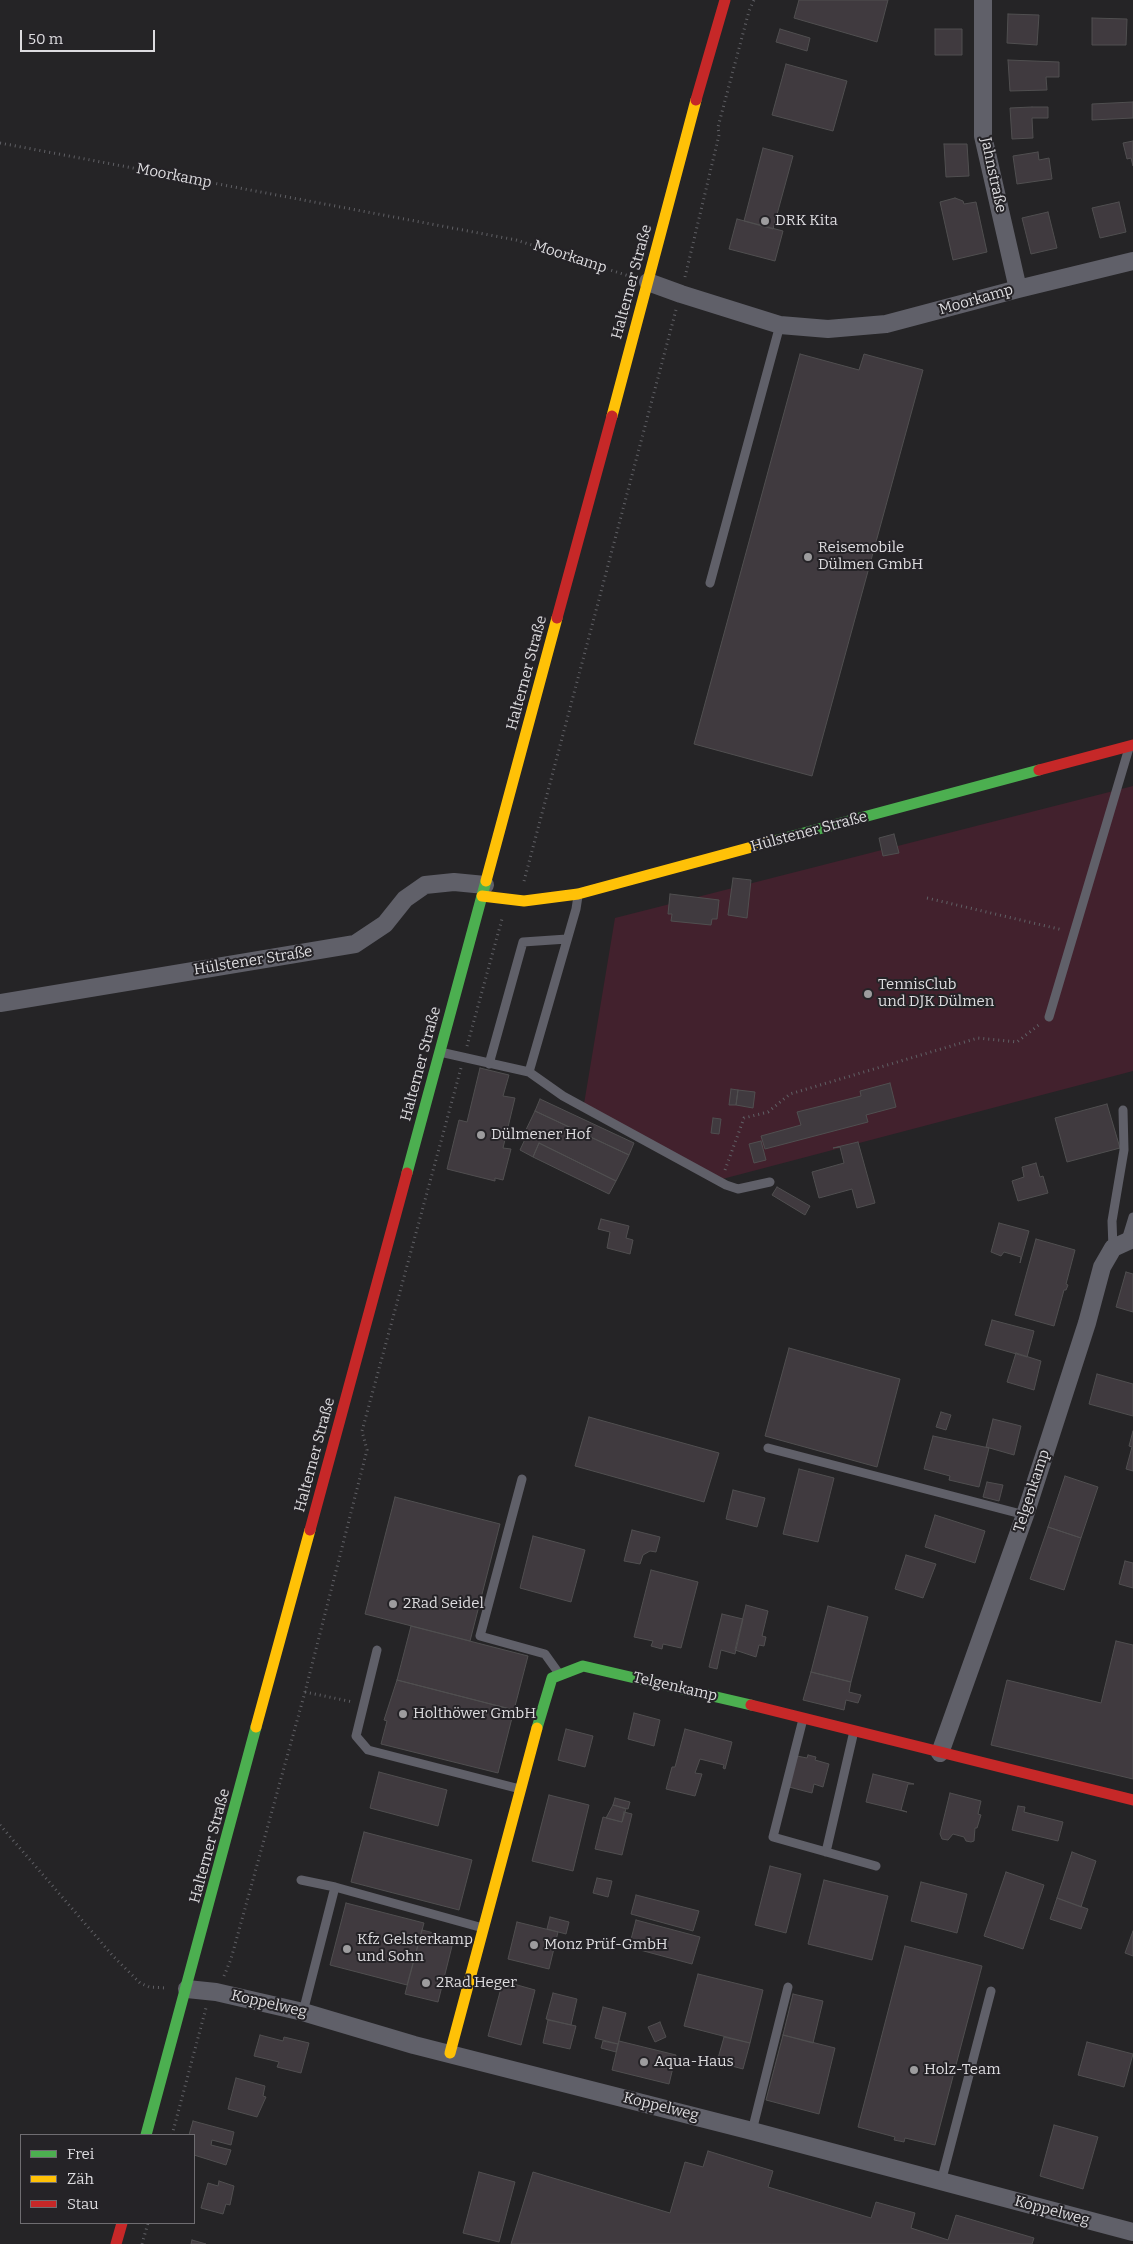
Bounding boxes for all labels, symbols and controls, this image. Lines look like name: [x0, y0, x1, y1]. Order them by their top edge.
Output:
scale bar: [22, 20, 158, 52]
text: 50 m: [28, 30, 63, 48]
street label: Jahnstraße: [976, 136, 1010, 214]
street label: Moorkamp: [135, 160, 213, 192]
place label: DRK Kita: [775, 212, 838, 230]
marker: DRK Kita: [759, 215, 771, 227]
street label: Halterner Straße: [608, 223, 656, 341]
street label: Moorkamp: [531, 237, 609, 277]
street label: Moorkamp: [937, 281, 1015, 319]
place label: Reisemobile Dülmen GmbH: [818, 539, 923, 574]
marker: Reisemobile Dülmen GmbH: [802, 551, 814, 563]
street label: Halterner Straße: [503, 614, 551, 732]
street label: Hülstener Straße: [749, 808, 869, 856]
street label: Hülstener Straße: [192, 943, 314, 979]
place label: TennisClub und DJK Dülmen: [878, 976, 994, 1011]
marker: TennisClub und DJK Dülmen: [862, 988, 874, 1000]
street label: Halterner Straße: [397, 1005, 445, 1123]
place label: Dülmener Hof: [491, 1126, 591, 1144]
marker: Dülmener Hof: [475, 1129, 487, 1141]
street label: Halterner Straße: [291, 1396, 339, 1514]
street label: Telgenkamp: [1010, 1447, 1054, 1535]
place label: 2Rad Seidel: [403, 1595, 484, 1613]
marker: 2Rad Seidel: [387, 1598, 399, 1610]
street label: Telgenkamp: [631, 1669, 719, 1705]
place label: Holthöwer GmbH: [413, 1705, 536, 1723]
marker: Holthöwer GmbH: [397, 1708, 409, 1720]
street label: Halterner Straße: [186, 1787, 234, 1905]
place label: Kfz Gelsterkamp und Sohn: [357, 1931, 473, 1966]
place label: Monz Prüf-GmbH: [544, 1936, 668, 1954]
marker: Monz Prüf-GmbH: [528, 1939, 540, 1951]
marker: Kfz Gelsterkamp und Sohn: [341, 1943, 353, 1955]
place label: 2Rad Heger: [436, 1974, 517, 1992]
marker: 2Rad Heger: [420, 1977, 432, 1989]
street label: Koppelweg: [229, 1987, 309, 2021]
place label: Aqua-Haus: [654, 2053, 734, 2071]
marker: Aqua-Haus: [638, 2056, 650, 2068]
place label: Holz-Team: [924, 2061, 1001, 2079]
marker: Holz-Team: [908, 2064, 920, 2076]
street label: Koppelweg: [621, 2089, 701, 2125]
legend: [20, 2134, 195, 2224]
text: Frei: [67, 2145, 94, 2163]
text: Zäh: [67, 2170, 94, 2188]
street label: Koppelweg: [1012, 2192, 1092, 2230]
text: Stau: [67, 2195, 99, 2213]

